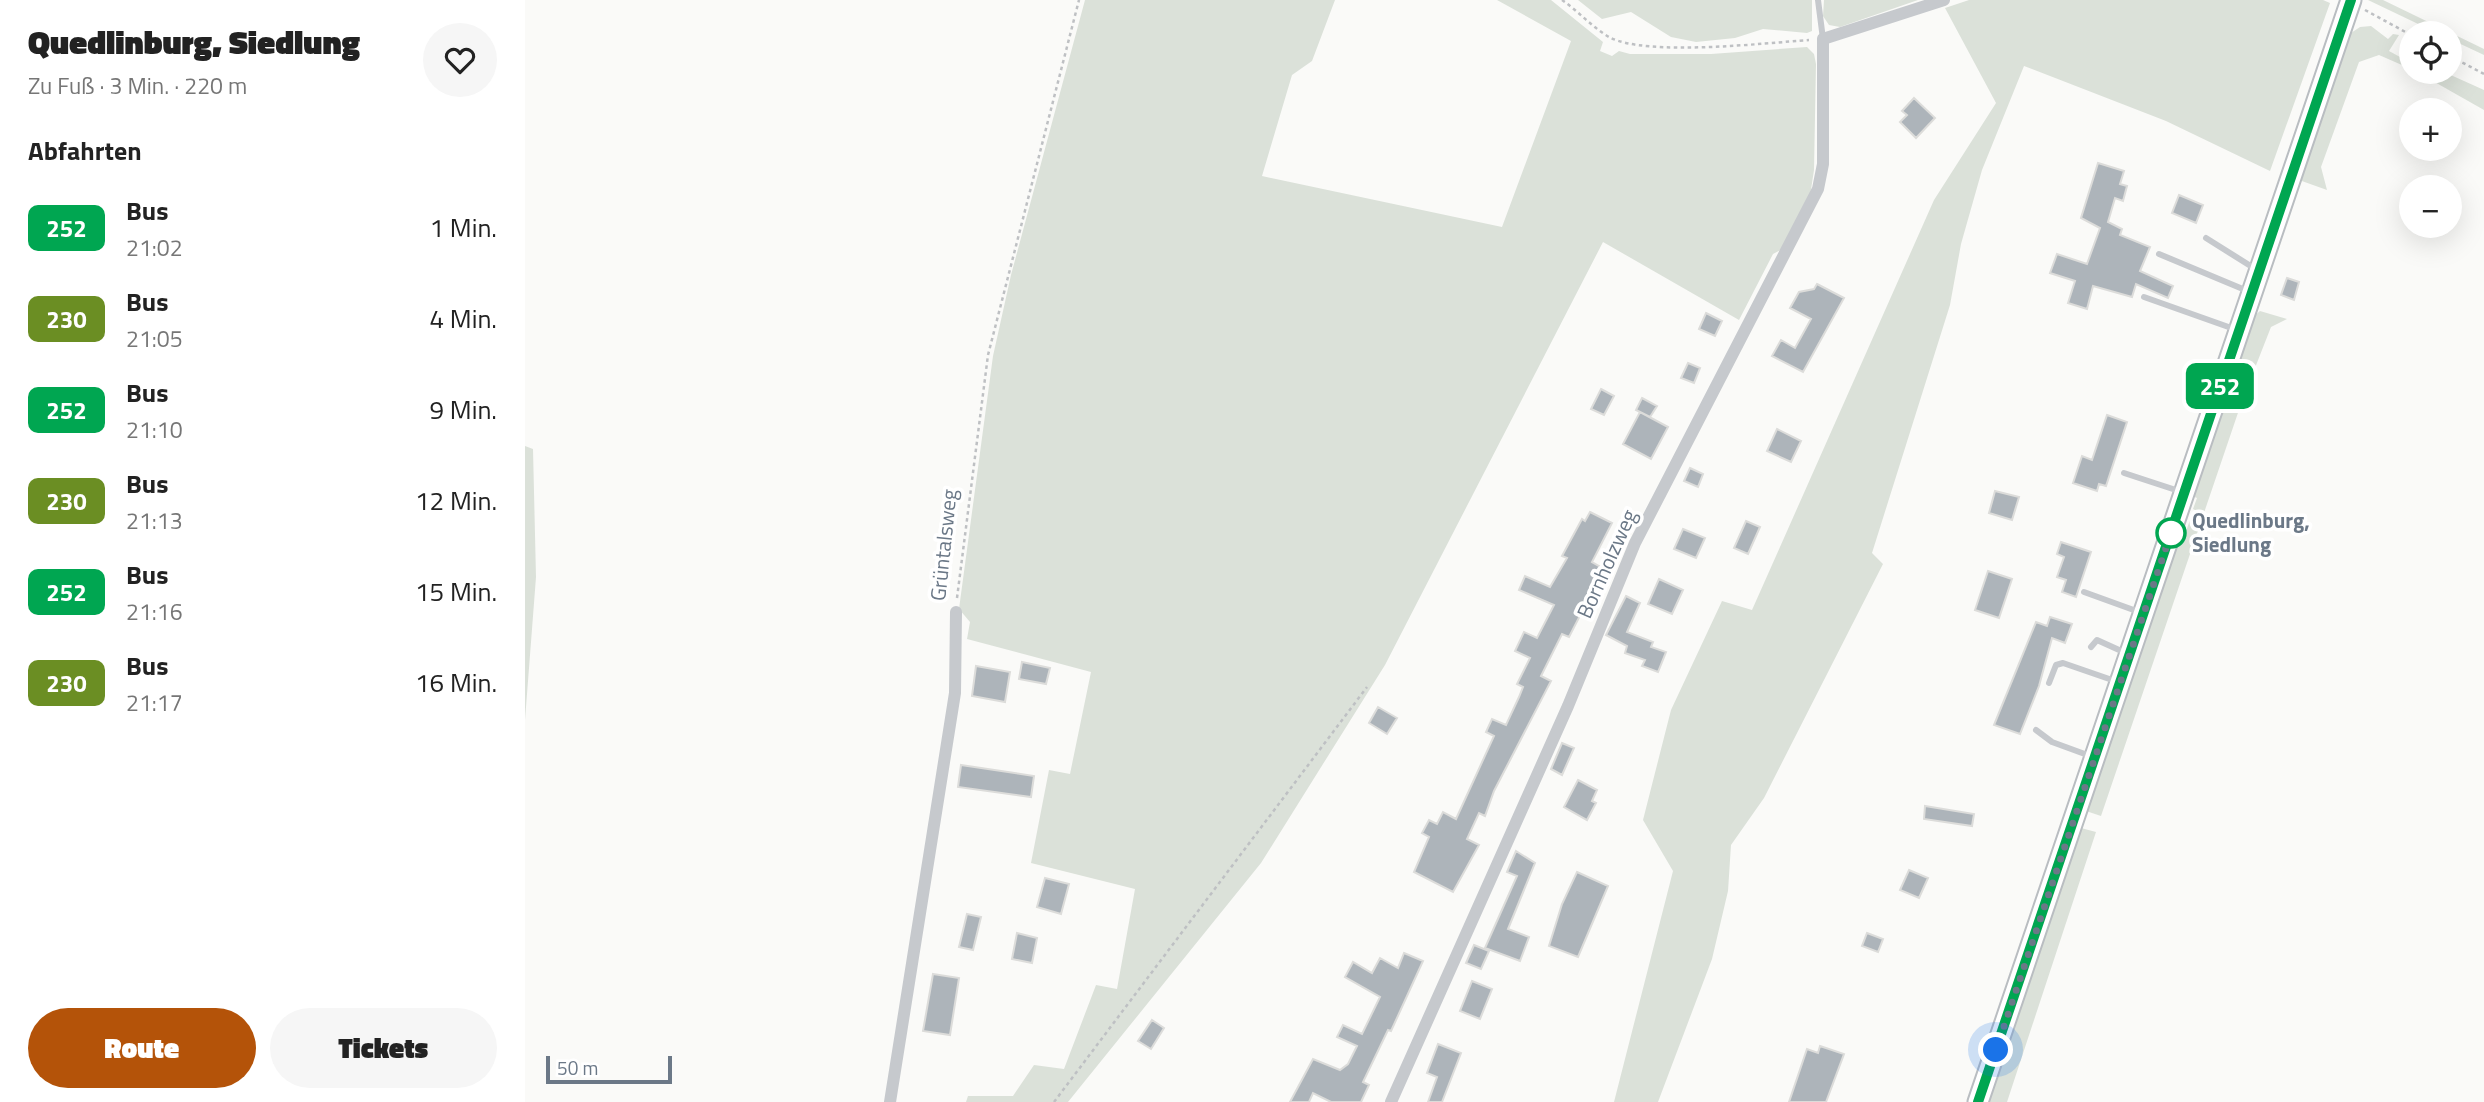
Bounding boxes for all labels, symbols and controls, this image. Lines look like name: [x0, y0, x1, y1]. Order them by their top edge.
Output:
text: Quedlinburg, Siedlung: [28, 17, 360, 67]
map controls: [2399, 21, 2462, 238]
button: locate: [2399, 21, 2462, 84]
button: heart: [423, 23, 497, 97]
text: Zu Fuß · 3 Min. · 220 m: [28, 68, 247, 103]
button: +: [2399, 98, 2462, 161]
text: Abfahrten: [28, 131, 142, 170]
button: −: [2399, 175, 2462, 238]
text: Bus: [126, 191, 168, 230]
text: 1 Min.: [430, 208, 497, 247]
text: 252: [46, 210, 87, 246]
text: 21:02: [126, 230, 183, 265]
text: Bus: [126, 282, 168, 321]
text: 4 Min.: [430, 299, 497, 338]
text: 230: [46, 301, 87, 337]
text: 21:05: [126, 321, 183, 356]
line badge: 252: [2180, 363, 2260, 409]
text: 252: [2200, 368, 2240, 404]
text: Bus: [126, 373, 168, 412]
text: 9 Min.: [430, 390, 497, 429]
text: 252: [46, 392, 87, 428]
text: 21:10: [126, 412, 183, 447]
text: Bus: [126, 464, 168, 503]
text: 12 Min.: [415, 481, 497, 520]
text: 230: [46, 483, 87, 519]
street label: Grüntalsweg: [921, 487, 965, 602]
text: 21:13: [126, 503, 183, 538]
street label: Bornholzweg: [1568, 504, 1645, 623]
place label: Quedlinburg, Siedlung: [2192, 504, 2310, 560]
marker: Quedlinburg, Siedlung: [2156, 518, 2186, 548]
text: Bus: [126, 555, 168, 594]
text: 15 Min.: [415, 572, 497, 611]
text: 252: [46, 574, 87, 610]
text: 21:16: [126, 594, 183, 629]
text: Bus: [126, 646, 168, 685]
text: 16 Min.: [415, 663, 497, 702]
text: 230: [46, 665, 87, 701]
text: 21:17: [126, 685, 183, 720]
button: Route: [28, 1008, 256, 1088]
button: Tickets: [270, 1008, 497, 1088]
your location: [1978, 1032, 2013, 1067]
scale bar: [546, 1053, 672, 1085]
text: 50 m: [557, 1053, 598, 1082]

